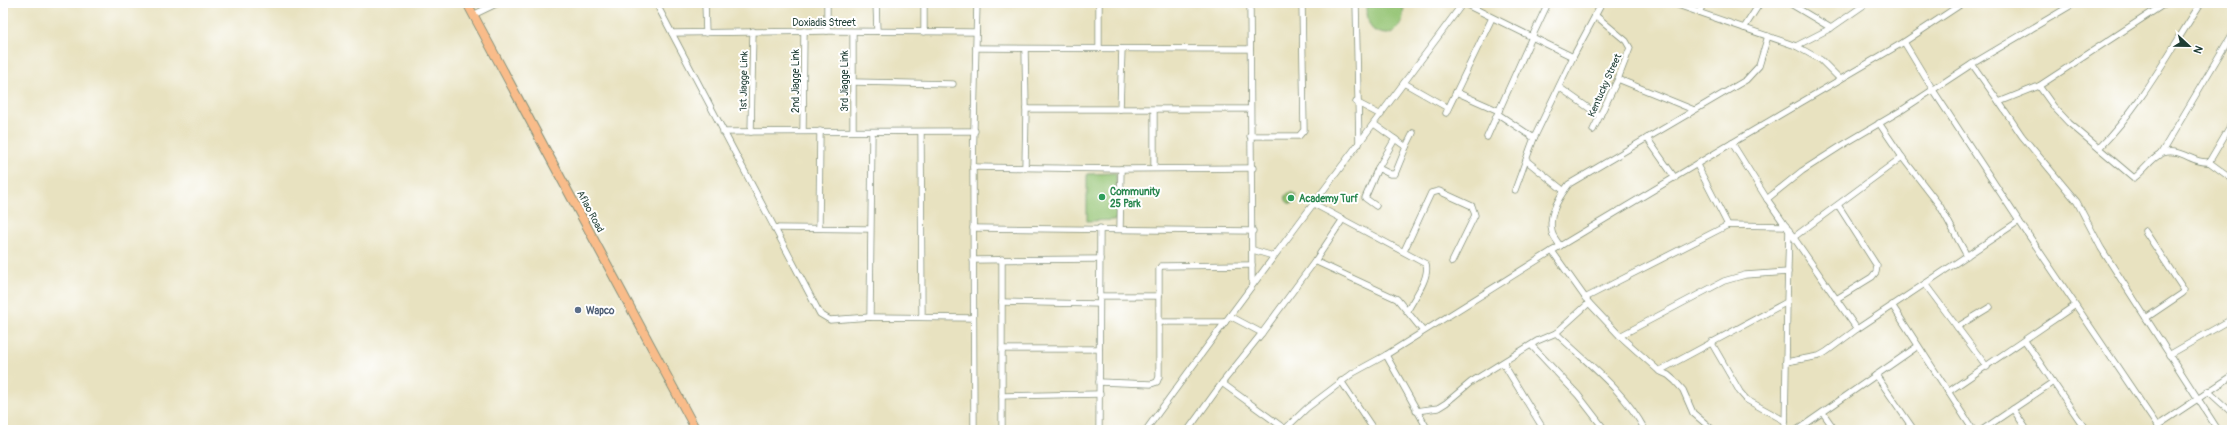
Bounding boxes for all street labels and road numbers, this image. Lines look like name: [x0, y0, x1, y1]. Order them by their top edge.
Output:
street label: Doxiadis Street: [792, 17, 857, 29]
street label: 2nd Jiagge Link: [790, 48, 802, 113]
street label: 3rd Jiagge Link: [839, 49, 851, 112]
street label: 1st Jiagge Link: [737, 50, 751, 111]
street label: Kentucky Street: [1586, 51, 1625, 119]
street label: Aflao Road: [574, 188, 606, 235]

